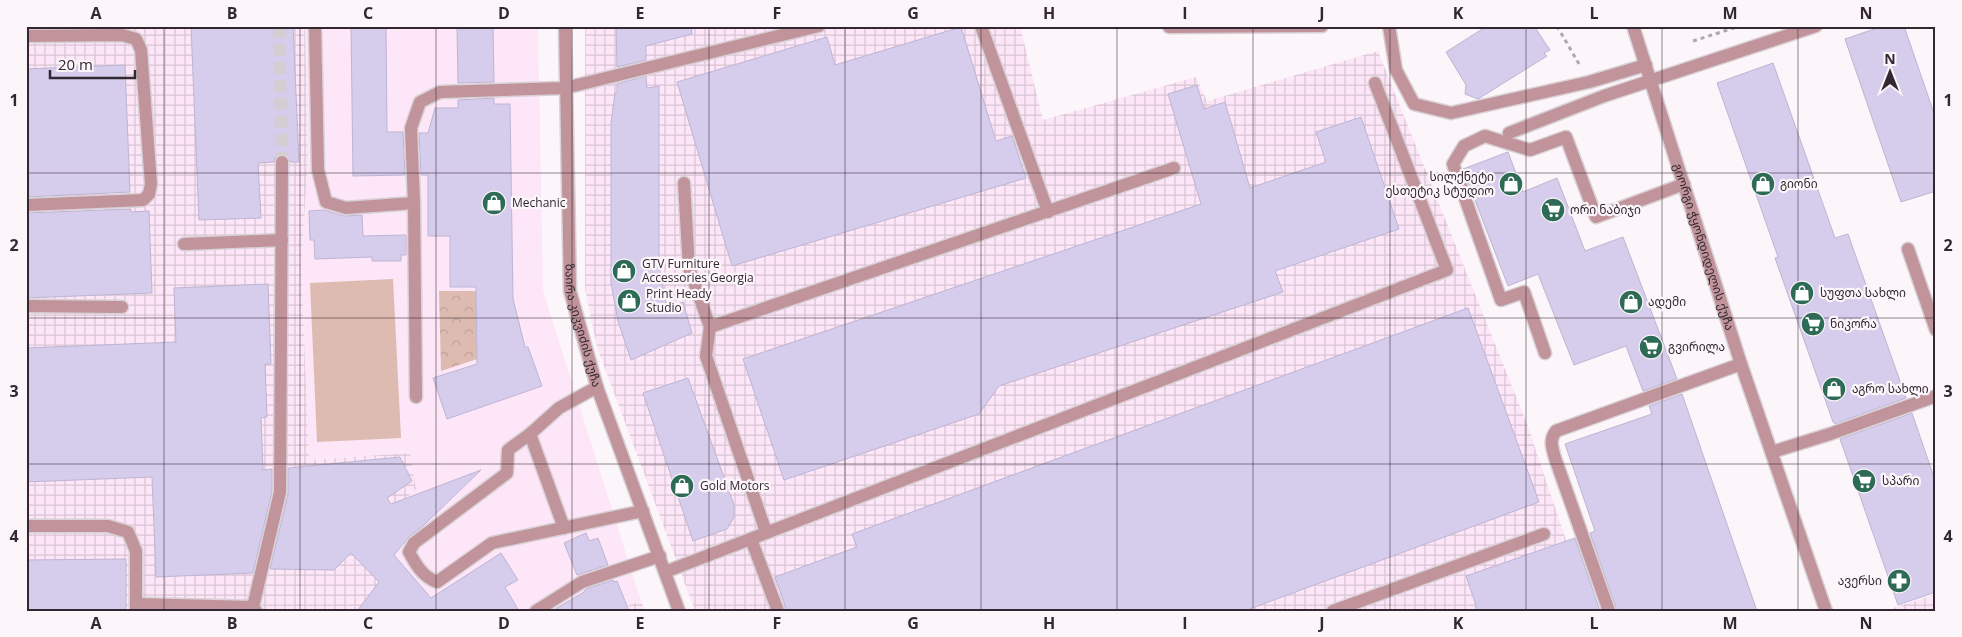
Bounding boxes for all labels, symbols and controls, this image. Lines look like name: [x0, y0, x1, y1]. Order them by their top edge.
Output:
text: A: [90, 2, 102, 24]
text: B: [227, 2, 237, 24]
text: C: [363, 2, 373, 24]
text: D: [498, 2, 510, 24]
text: E: [636, 2, 645, 24]
text: F: [773, 2, 781, 24]
text: G: [907, 2, 919, 24]
text: H: [1043, 2, 1055, 24]
text: I: [1182, 2, 1188, 24]
text: J: [1317, 2, 1325, 24]
text: K: [1453, 2, 1464, 24]
text: L: [1589, 2, 1599, 24]
text: M: [1722, 2, 1738, 24]
text: N: [1859, 2, 1873, 24]
scale bar: [50, 48, 135, 80]
north arrow: [1864, 48, 1914, 98]
text: N: [1884, 49, 1896, 68]
text: 20 m: [58, 54, 93, 74]
text: 1: [9, 89, 19, 111]
text: 1: [1943, 89, 1953, 111]
street label: გიორგი ჭყონდიდელის ქუჩა: [1669, 161, 1739, 333]
place label: სილქნეტი ესთეტიკ სტუდიო: [1385, 168, 1494, 199]
shop icon: სილქნეტი ესთეტიკ სტუდიო: [1498, 171, 1524, 197]
shop icon: გიონი: [1750, 171, 1776, 197]
place label: გიონი: [1780, 175, 1818, 192]
shop icon: Mechanic: [481, 190, 507, 216]
place label: Mechanic: [512, 194, 566, 211]
supermarket icon: ორი ნაბიჯი: [1540, 197, 1566, 223]
place label: ორი ნაბიჯი: [1570, 201, 1641, 218]
text: 2: [9, 234, 19, 256]
text: 2: [1943, 234, 1953, 256]
place label: GTV Furniture Аccessories Georgia: [642, 255, 754, 286]
shop icon: GTV Furniture Аccessories Georgia: [611, 258, 637, 284]
street label: ზაირა კიკვიძის ქუჩა: [561, 263, 606, 389]
shop icon: სუფთა სახლი: [1789, 280, 1815, 306]
place label: სუფთა სახლი: [1820, 284, 1906, 301]
place label: Print Heady Studio: [646, 285, 713, 316]
shop icon: Print Heady Studio: [616, 288, 642, 314]
shop icon: ადემი: [1618, 289, 1644, 315]
place label: ადემი: [1648, 293, 1686, 310]
supermarket icon: ნიკორა: [1800, 311, 1826, 337]
place label: ნიკორა: [1830, 315, 1877, 332]
supermarket icon: გვირილა: [1638, 334, 1664, 360]
place label: გვირილა: [1668, 338, 1725, 355]
shop icon: აგრო სახლი: [1821, 376, 1847, 402]
text: 3: [9, 380, 19, 402]
place label: აგრო სახლი: [1852, 380, 1929, 397]
text: 3: [1943, 380, 1953, 402]
supermarket icon: სპარი: [1851, 468, 1877, 494]
place label: სპარი: [1882, 472, 1919, 489]
shop icon: Gold Motors: [669, 473, 695, 499]
place label: Gold Motors: [700, 477, 770, 494]
text: 4: [9, 525, 19, 547]
text: 4: [1943, 525, 1953, 547]
pharmacy icon: ავერსი: [1886, 568, 1912, 594]
place label: ავერსი: [1838, 572, 1882, 589]
text: A: [90, 612, 102, 634]
text: B: [227, 612, 237, 634]
text: C: [363, 612, 373, 634]
text: D: [498, 612, 510, 634]
text: E: [636, 612, 645, 634]
text: F: [773, 612, 781, 634]
text: G: [907, 612, 919, 634]
text: H: [1043, 612, 1055, 634]
text: I: [1182, 612, 1188, 634]
text: J: [1317, 612, 1325, 634]
text: K: [1453, 612, 1464, 634]
text: L: [1589, 612, 1599, 634]
text: M: [1722, 612, 1738, 634]
text: N: [1859, 612, 1873, 634]

